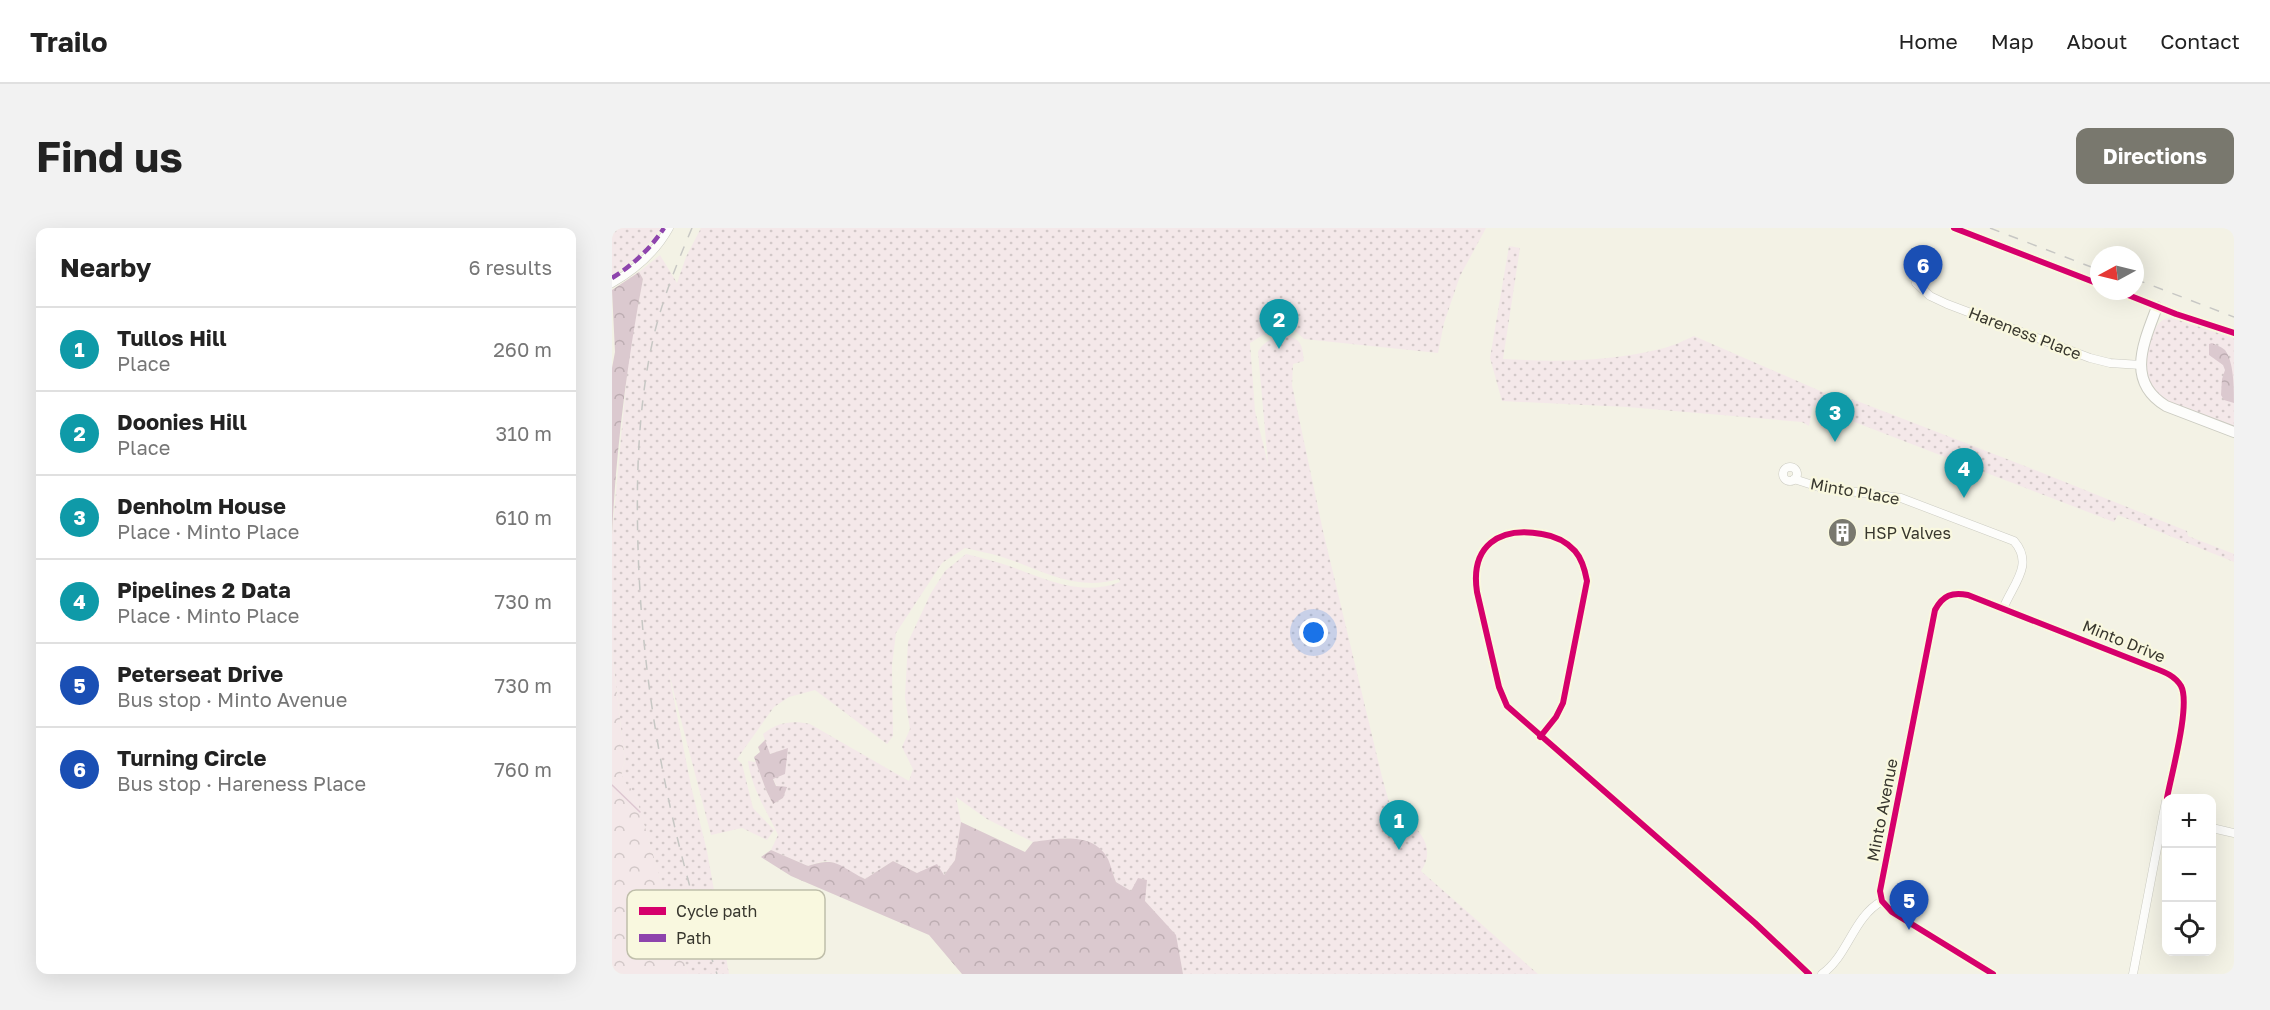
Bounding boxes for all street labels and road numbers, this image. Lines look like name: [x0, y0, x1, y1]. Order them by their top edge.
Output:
street label: Hareness Place: [1966, 302, 2084, 364]
street label: Minto Place: [1809, 473, 1901, 509]
street label: Minto Drive: [2080, 615, 2168, 667]
street label: Minto Avenue: [1862, 757, 1902, 863]

